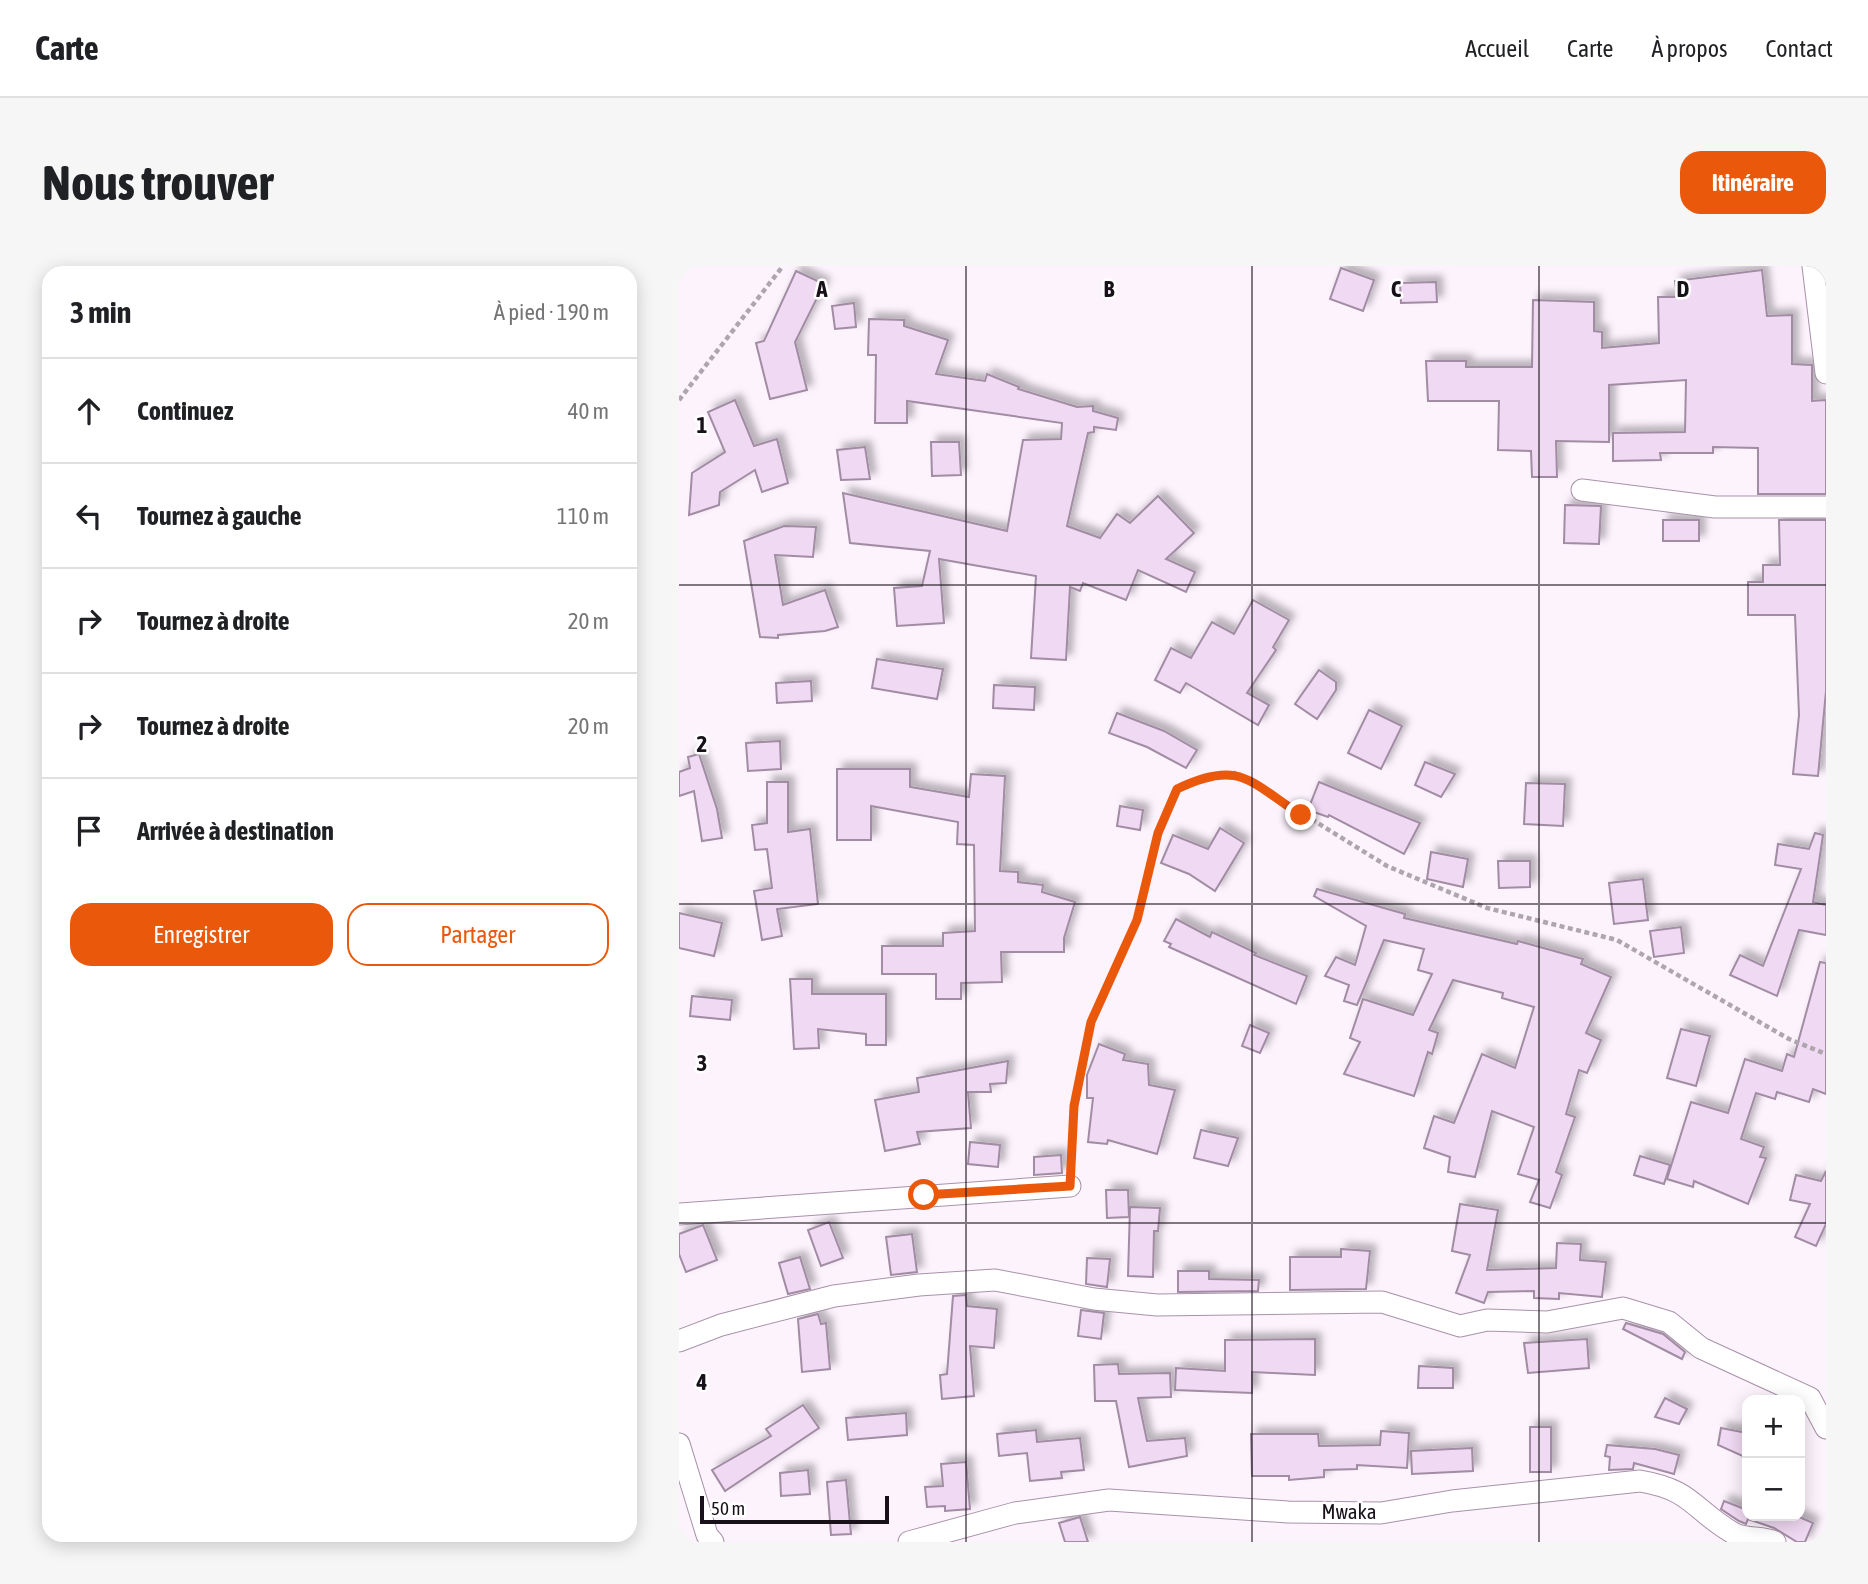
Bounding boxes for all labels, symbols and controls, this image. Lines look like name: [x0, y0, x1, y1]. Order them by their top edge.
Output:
text: Carte: [35, 29, 99, 67]
text: Accueil: [1465, 35, 1529, 62]
text: Carte: [1567, 35, 1613, 62]
text: À propos: [1651, 35, 1727, 62]
text: Contact: [1765, 35, 1833, 62]
button: Itinéraire: [1680, 151, 1826, 214]
text: Nous trouver: [42, 154, 273, 210]
text: A: [815, 276, 828, 302]
text: B: [1104, 276, 1115, 302]
text: C: [1391, 276, 1402, 302]
text: D: [1677, 276, 1690, 302]
text: 3 min: [70, 295, 131, 329]
text: À pied · 190 m: [494, 299, 609, 325]
icon: ahead: [70, 392, 108, 430]
text: Continuez: [137, 396, 233, 426]
text: 40 m: [568, 398, 609, 424]
text: 1: [697, 412, 708, 438]
icon: left: [70, 497, 108, 535]
text: Tournez à gauche: [137, 501, 302, 531]
text: 110 m: [557, 503, 609, 529]
icon: right: [70, 602, 108, 640]
text: Tournez à droite: [137, 606, 290, 636]
text: 20 m: [568, 608, 609, 634]
icon: right: [70, 707, 108, 745]
text: Tournez à droite: [137, 711, 290, 741]
text: 20 m: [568, 713, 609, 739]
text: 2: [697, 731, 707, 757]
route end: [1285, 799, 1316, 830]
icon: arrive: [70, 812, 108, 850]
text: Arrivée à destination: [137, 816, 334, 846]
button: Enregistrer: [70, 903, 333, 966]
button: Partager: [347, 903, 609, 966]
text: 3: [697, 1050, 707, 1076]
route start: [908, 1179, 939, 1210]
text: 4: [696, 1369, 708, 1395]
map controls: [1742, 1395, 1805, 1521]
button: +: [1742, 1395, 1805, 1458]
button: −: [1742, 1458, 1805, 1521]
scale bar: [700, 1493, 889, 1525]
text: 50 m: [711, 1497, 745, 1519]
street label: Mwaka: [1321, 1499, 1377, 1523]

